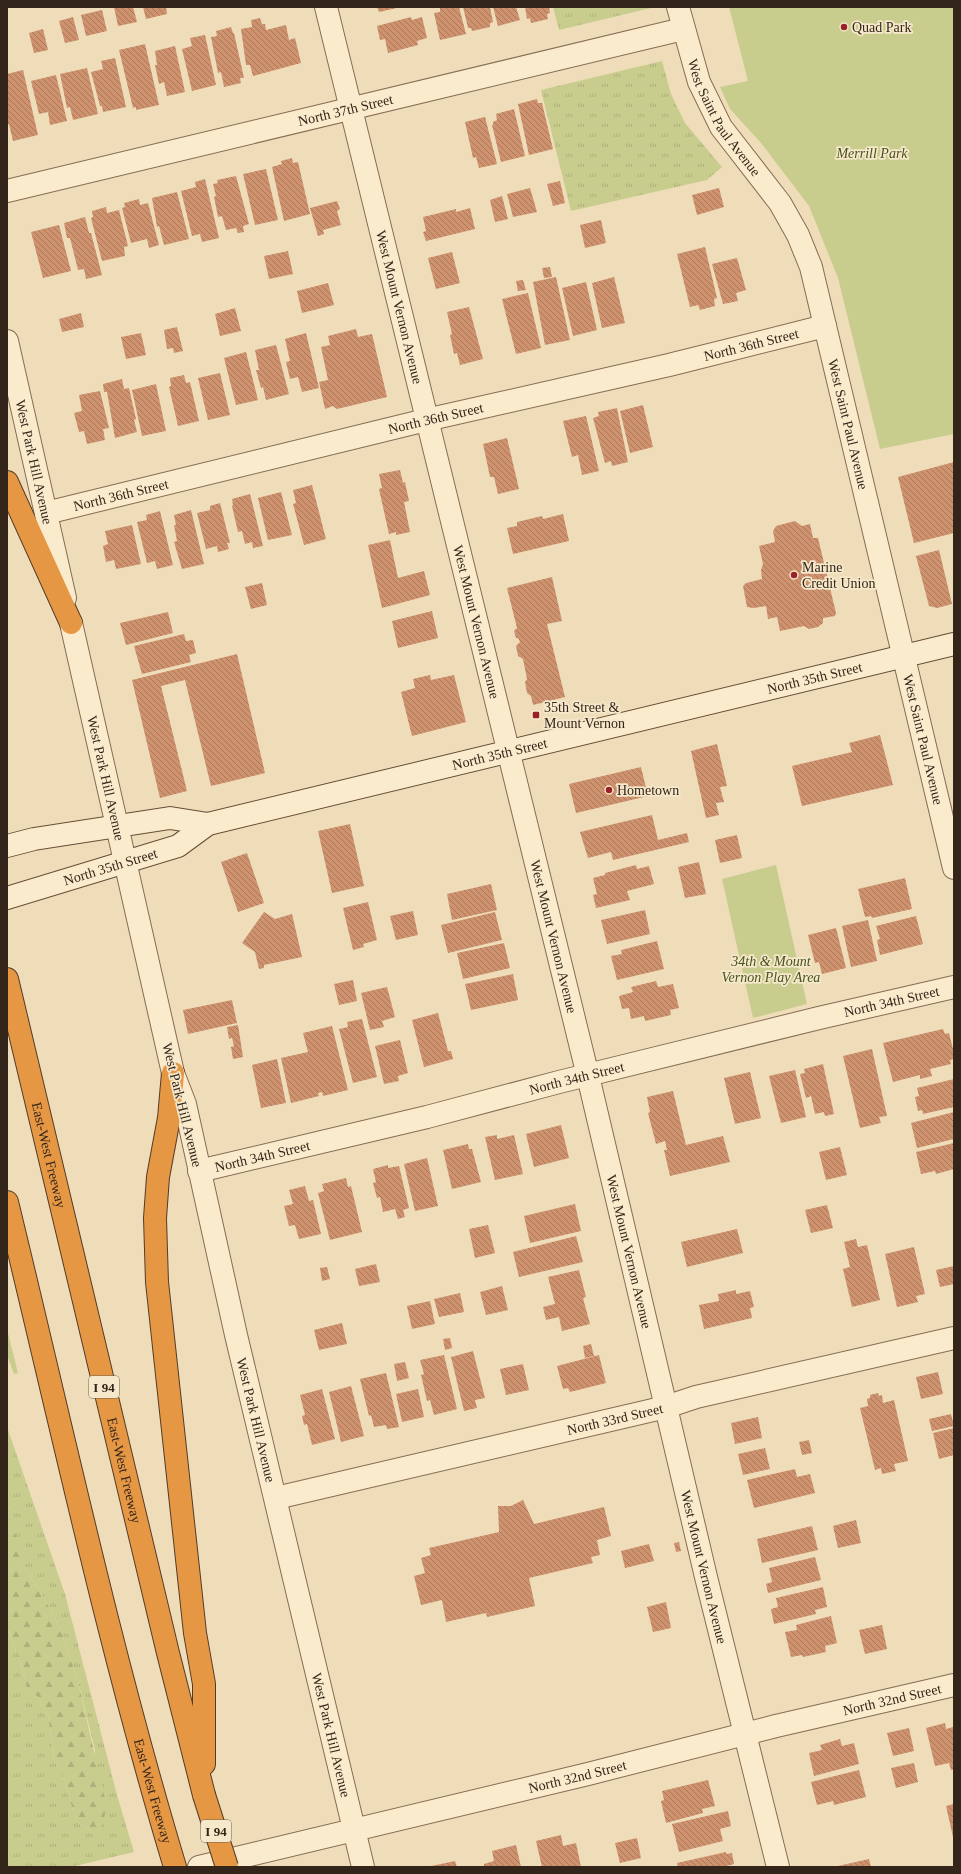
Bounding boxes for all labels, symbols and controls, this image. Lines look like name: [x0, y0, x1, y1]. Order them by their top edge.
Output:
place label: Quad Park: [852, 20, 912, 35]
marker: Quad Park: [839, 22, 849, 32]
street label: West Saint Paul Avenue: [685, 57, 764, 179]
street label: North 37th Street: [296, 91, 395, 129]
park label: Merrill Park: [835, 146, 908, 161]
street label: West Mount Vernon Avenue: [374, 229, 426, 385]
street label: North 36th Street: [702, 325, 800, 364]
street label: West Saint Paul Avenue: [826, 357, 871, 491]
street label: West Park Hill Avenue: [13, 398, 56, 526]
street label: North 36th Street: [386, 400, 485, 437]
street label: North 36th Street: [72, 476, 170, 514]
street label: West Mount Vernon Avenue: [451, 544, 503, 700]
place label: Marine Credit Union: [802, 560, 876, 591]
marker: Marine Credit Union: [789, 570, 799, 580]
street label: North 35th Street: [766, 659, 864, 696]
street label: West Saint Paul Avenue: [901, 673, 946, 806]
place label: 35th Street & Mount Vernon: [544, 700, 625, 731]
marker: 35th Street & Mount Vernon: [531, 710, 541, 720]
street label: West Park Hill Avenue: [85, 714, 128, 842]
street label: North 35th Street: [451, 735, 549, 772]
place label: Hometown: [617, 783, 679, 798]
marker: Hometown: [604, 785, 614, 795]
street label: North 35th Street: [62, 845, 159, 888]
street label: West Mount Vernon Avenue: [528, 858, 580, 1015]
park label: 34th & Mount Vernon Play Area: [722, 954, 820, 985]
street label: North 34th Street: [842, 983, 941, 1020]
street label: West Park Hill Avenue: [159, 1041, 205, 1169]
street label: North 34th Street: [528, 1059, 626, 1097]
street label: East-West Freeway: [29, 1101, 69, 1209]
street label: North 34th Street: [213, 1137, 311, 1175]
street label: West Mount Vernon Avenue: [604, 1173, 655, 1330]
street label: West Park Hill Avenue: [234, 1356, 278, 1484]
road number: I 94: [89, 1376, 119, 1398]
street label: North 33rd Street: [565, 1400, 664, 1437]
street label: East-West Freeway: [104, 1416, 144, 1525]
street label: West Mount Vernon Avenue: [678, 1489, 730, 1645]
street label: West Park Hill Avenue: [309, 1671, 354, 1799]
street label: North 32nd Street: [841, 1681, 943, 1718]
street label: East-West Freeway: [131, 1737, 175, 1845]
street label: North 32nd Street: [527, 1757, 628, 1796]
road number: I 94: [201, 1820, 231, 1842]

